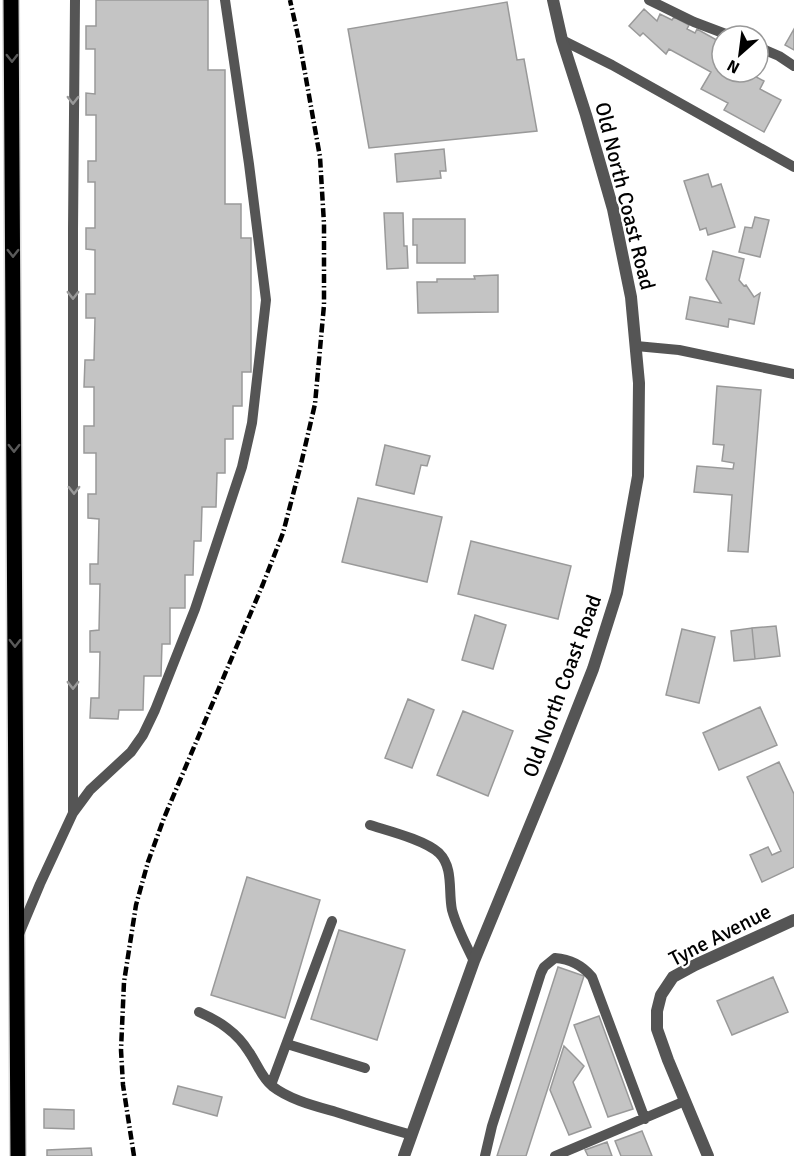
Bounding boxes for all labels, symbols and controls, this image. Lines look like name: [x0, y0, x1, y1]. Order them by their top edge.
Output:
north arrow: [710, 24, 770, 84]
one-way arrow: [6, 54, 18, 63]
text: N: [724, 55, 743, 78]
one-way arrow: [67, 96, 79, 105]
street label: Old North Coast Road: [589, 99, 661, 293]
one-way arrow: [7, 249, 19, 258]
one-way arrow: [67, 291, 79, 300]
one-way arrow: [8, 444, 20, 453]
one-way arrow: [68, 486, 80, 495]
street label: Old North Coast Road: [517, 591, 607, 781]
one-way arrow: [9, 639, 21, 648]
one-way arrow: [67, 681, 79, 690]
street label: Tyne Avenue: [665, 898, 775, 972]

